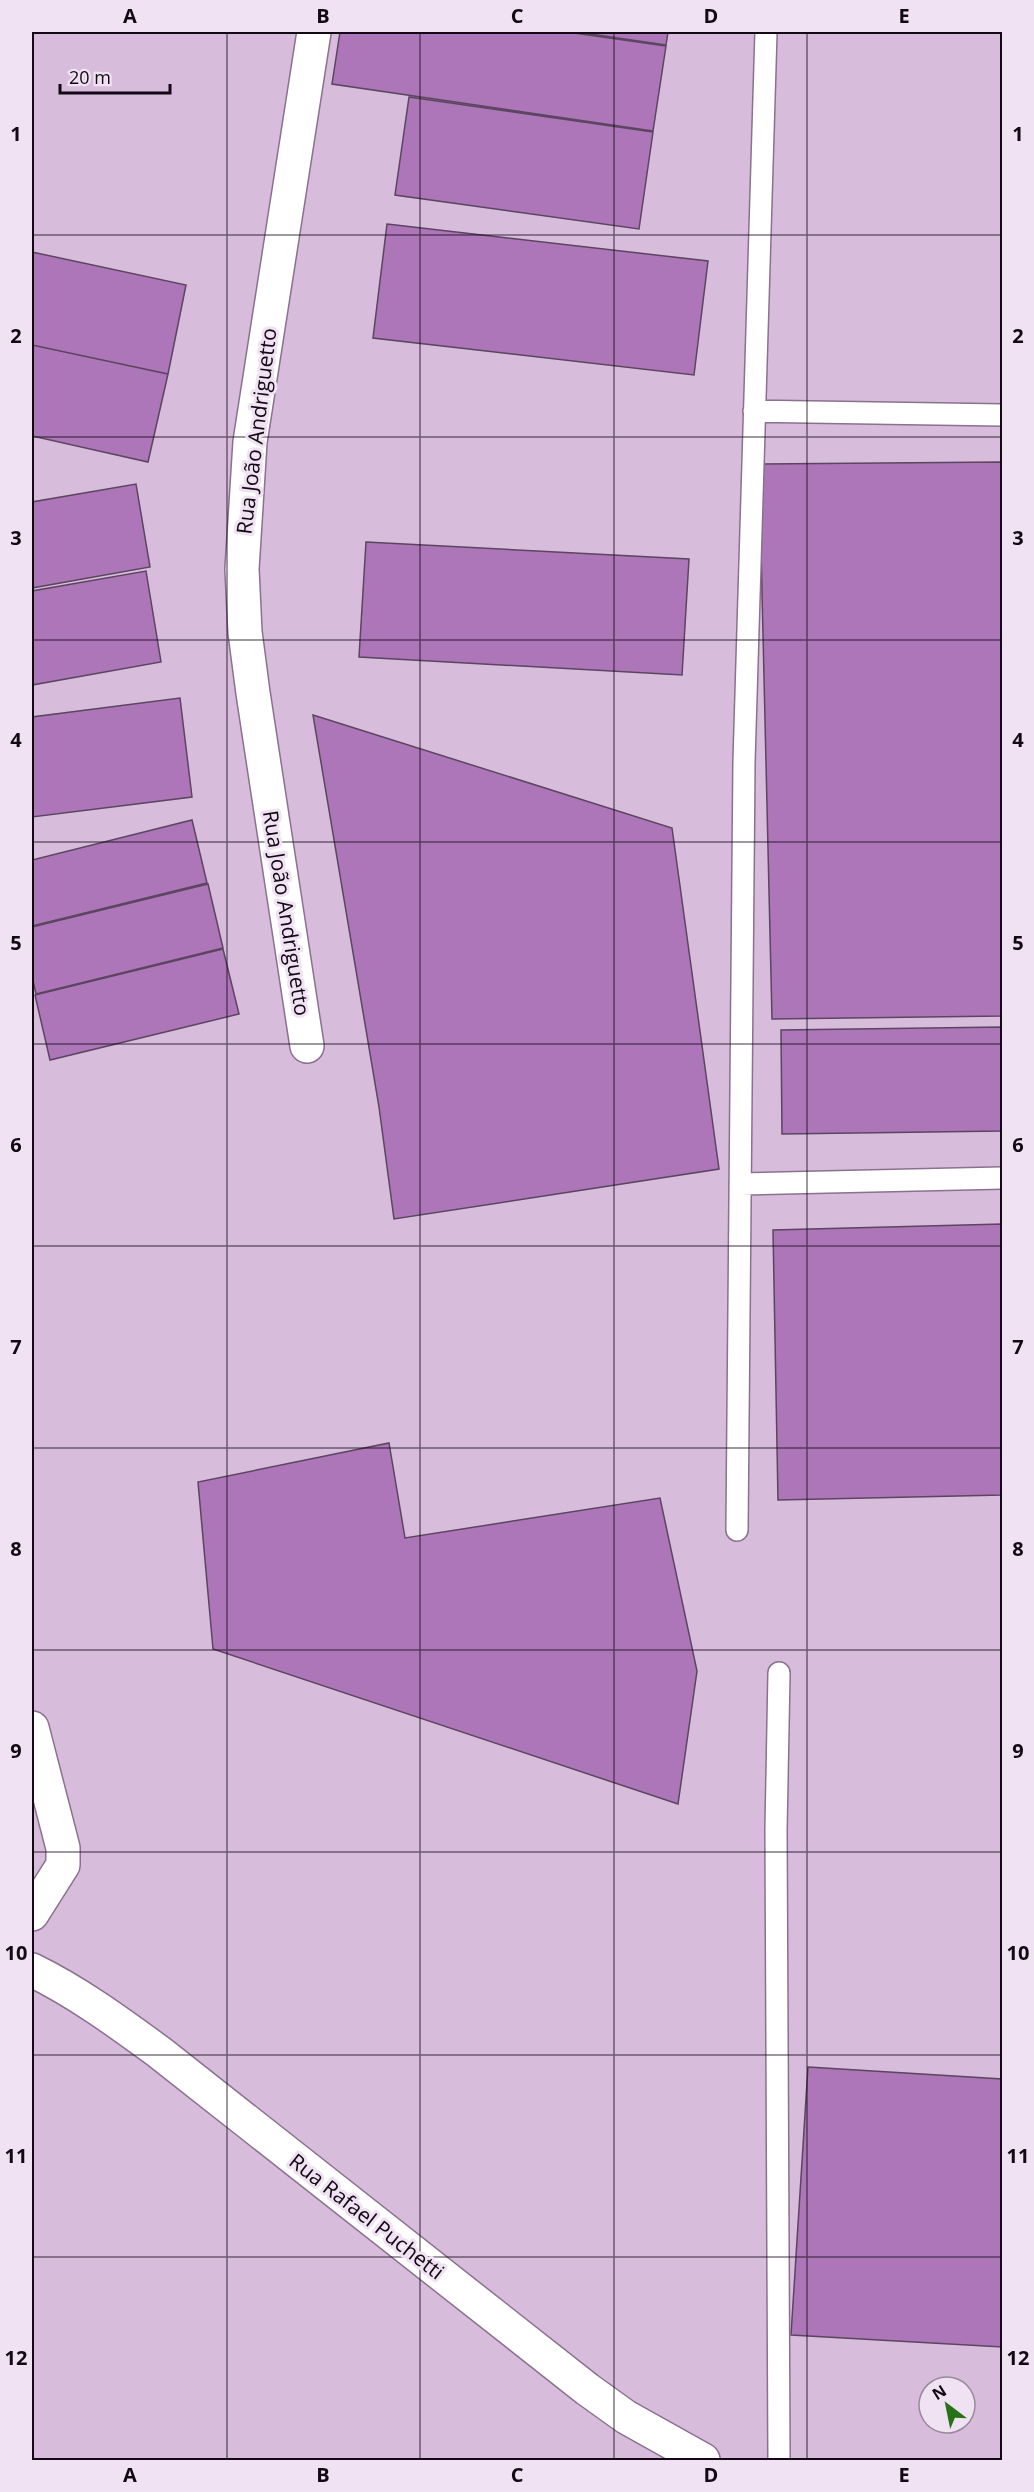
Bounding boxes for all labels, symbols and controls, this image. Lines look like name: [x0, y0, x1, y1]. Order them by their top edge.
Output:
text: A: [123, 2, 137, 29]
text: B: [316, 2, 330, 29]
text: C: [511, 2, 524, 29]
text: D: [704, 2, 718, 29]
text: E: [898, 2, 910, 29]
scale bar: [60, 57, 170, 95]
text: 20 m: [69, 65, 111, 89]
text: 1: [10, 120, 22, 147]
text: 1: [1012, 120, 1024, 147]
text: 2: [10, 322, 22, 349]
text: 2: [1012, 322, 1024, 349]
street label: Rua João Andriguetto: [229, 326, 283, 536]
text: 3: [10, 524, 22, 551]
text: 3: [1012, 524, 1024, 551]
text: 4: [10, 726, 22, 753]
text: 4: [1012, 726, 1024, 753]
street label: Rua João Andriguetto: [257, 808, 317, 1018]
text: 5: [10, 929, 22, 956]
text: 5: [1012, 929, 1024, 956]
text: 6: [10, 1131, 22, 1158]
text: 6: [1012, 1131, 1024, 1158]
text: 7: [10, 1333, 22, 1360]
text: 7: [1012, 1333, 1024, 1360]
text: 8: [10, 1535, 22, 1562]
text: 8: [1012, 1535, 1024, 1562]
text: 9: [10, 1737, 22, 1764]
text: 9: [1012, 1737, 1024, 1764]
text: 10: [5, 1939, 27, 1966]
text: 10: [1007, 1939, 1029, 1966]
text: 11: [5, 2142, 27, 2169]
text: 11: [1007, 2142, 1029, 2169]
street label: Rua Rafael Puchetti: [284, 2147, 450, 2285]
text: 12: [5, 2344, 27, 2371]
text: 12: [1007, 2344, 1029, 2371]
north arrow: [917, 2375, 977, 2435]
text: N: [928, 2380, 950, 2405]
text: A: [123, 2461, 137, 2488]
text: B: [316, 2461, 330, 2488]
text: C: [511, 2461, 524, 2488]
text: D: [704, 2461, 718, 2488]
text: E: [898, 2461, 910, 2488]

